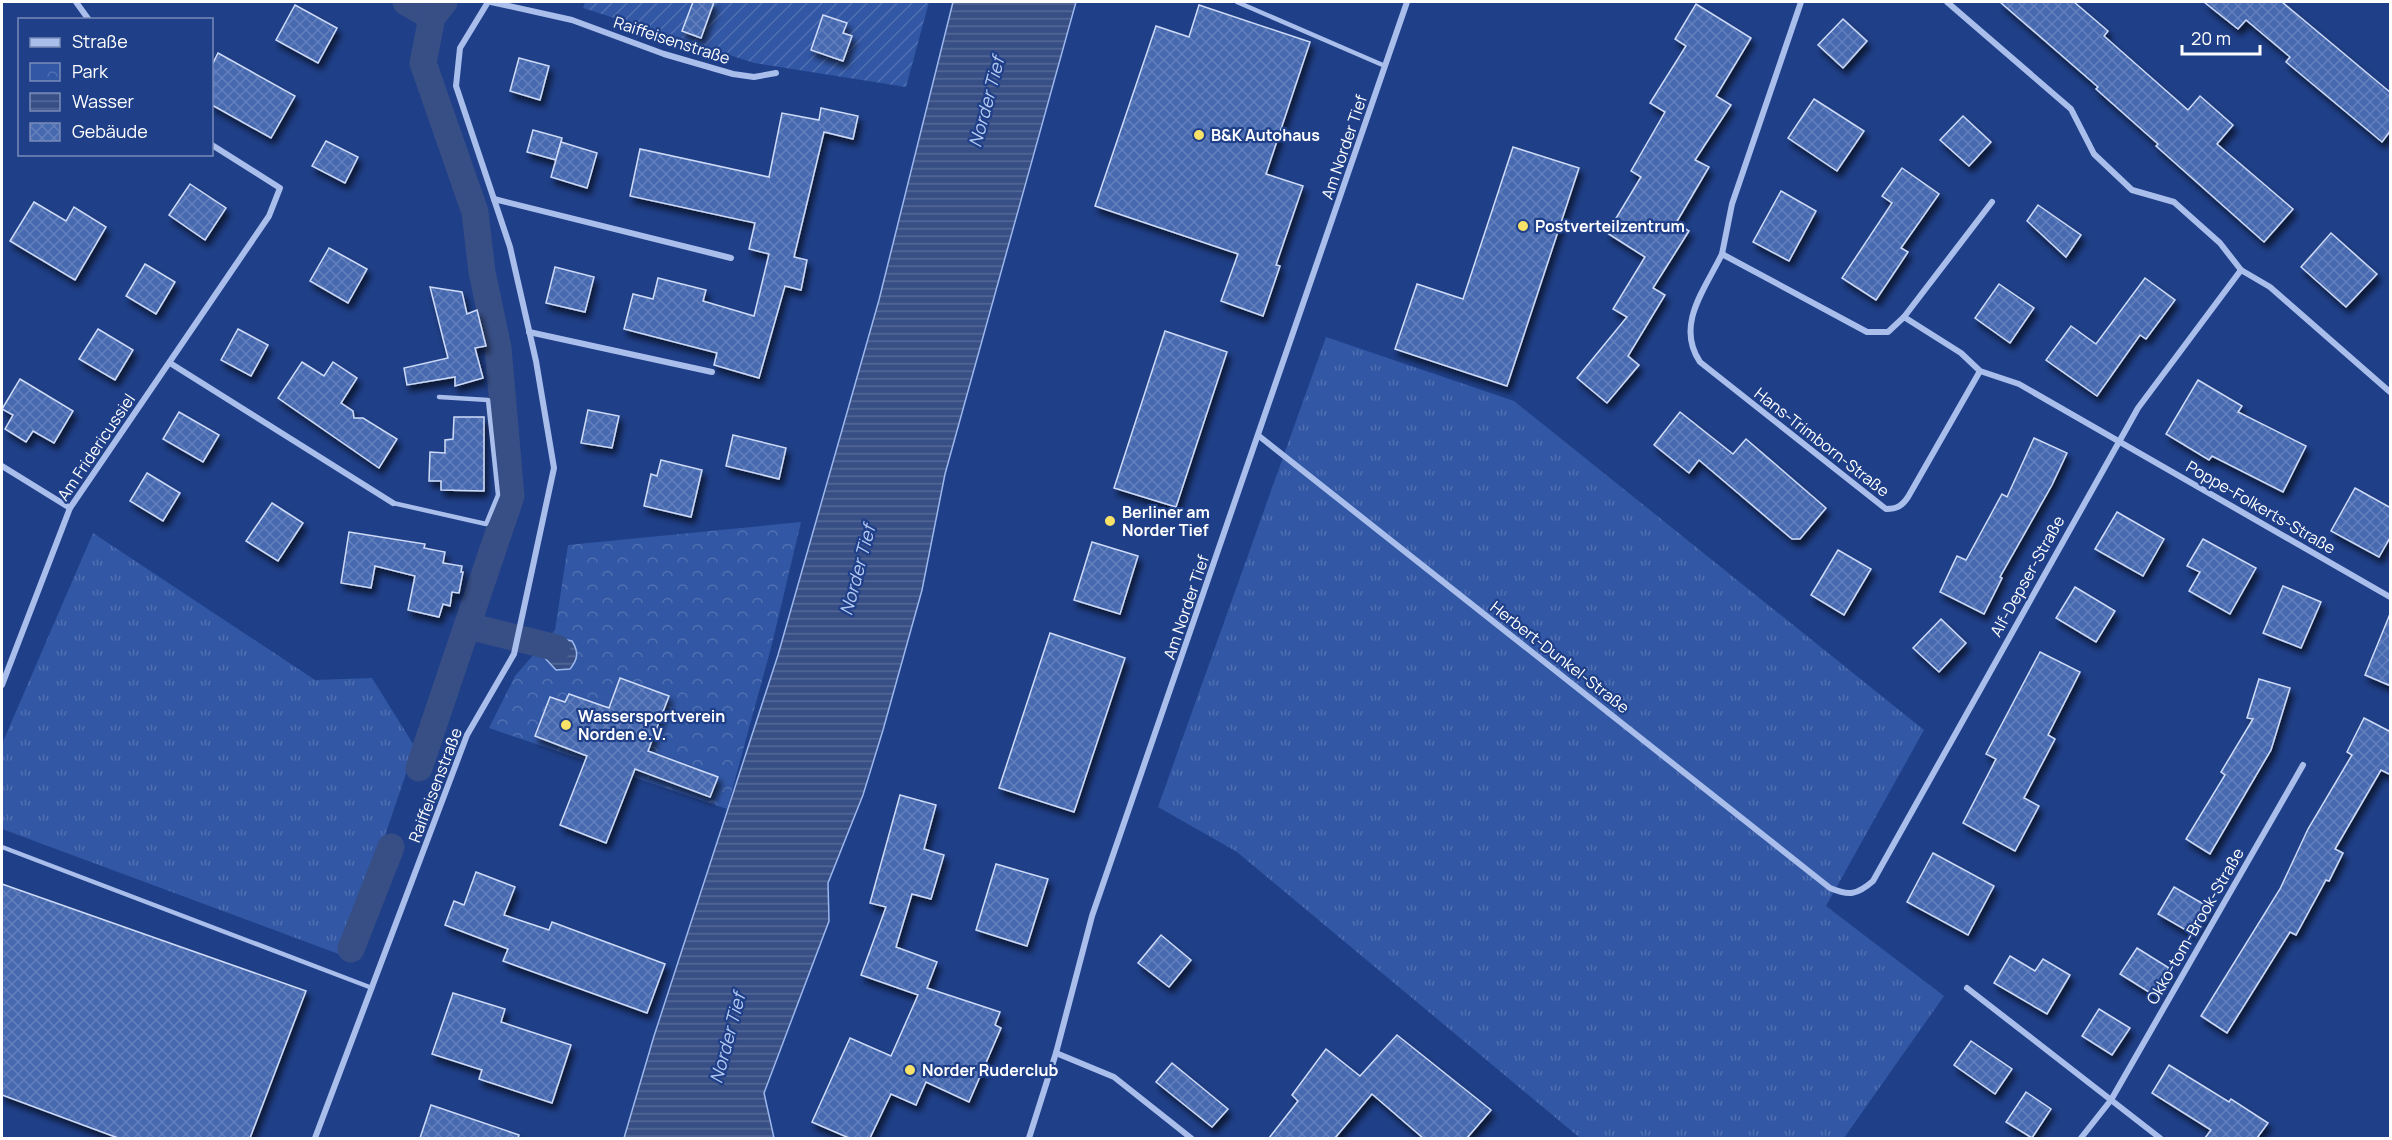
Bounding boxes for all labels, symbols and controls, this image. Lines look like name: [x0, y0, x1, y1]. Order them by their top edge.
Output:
street label: Raiffeisenstraße: [611, 11, 733, 69]
legend: [18, 18, 213, 156]
scale bar: [2182, 18, 2260, 56]
text: 20 m: [2191, 26, 2231, 50]
text: Straße: [72, 29, 128, 53]
water label: Norder Tief: [962, 51, 1010, 150]
text: Park: [72, 59, 109, 83]
text: Wasser: [72, 89, 134, 113]
street label: Am Norder Tief: [1316, 92, 1372, 202]
text: Gebäude: [72, 119, 148, 143]
place label: B&K Autohaus: [1211, 124, 1320, 146]
marker: B&K Autohaus: [1192, 128, 1206, 142]
place label: Postverteilzentrum: [1535, 215, 1685, 237]
marker: Postverteilzentrum: [1516, 219, 1530, 233]
street label: Hans-Trimborn-Straße: [1750, 382, 1894, 502]
street label: Am Fridericussiel: [52, 389, 140, 505]
street label: Poppe-Folkerts-Straße: [2182, 455, 2340, 559]
place label: Berliner am Norder Tief: [1122, 501, 1210, 541]
street label: Alf-Depser-Straße: [1985, 512, 2069, 640]
marker: Berliner am Norder Tief: [1103, 514, 1117, 528]
water label: Norder Tief: [833, 519, 881, 618]
street label: Am Norder Tief: [1158, 552, 1214, 662]
street label: Herbert-Dunkel-Straße: [1486, 596, 1634, 718]
place label: Wassersportverein Norden e.V.: [578, 705, 725, 745]
marker: Wassersportverein Norden e.V.: [559, 718, 573, 732]
street label: Raiffeisenstraße: [403, 724, 467, 846]
street label: Okko-tom-Brook-Straße: [2141, 844, 2249, 1008]
water label: Norder Tief: [703, 987, 751, 1086]
place label: Norder Ruderclub: [922, 1059, 1058, 1081]
marker: Norder Ruderclub: [903, 1063, 917, 1077]

